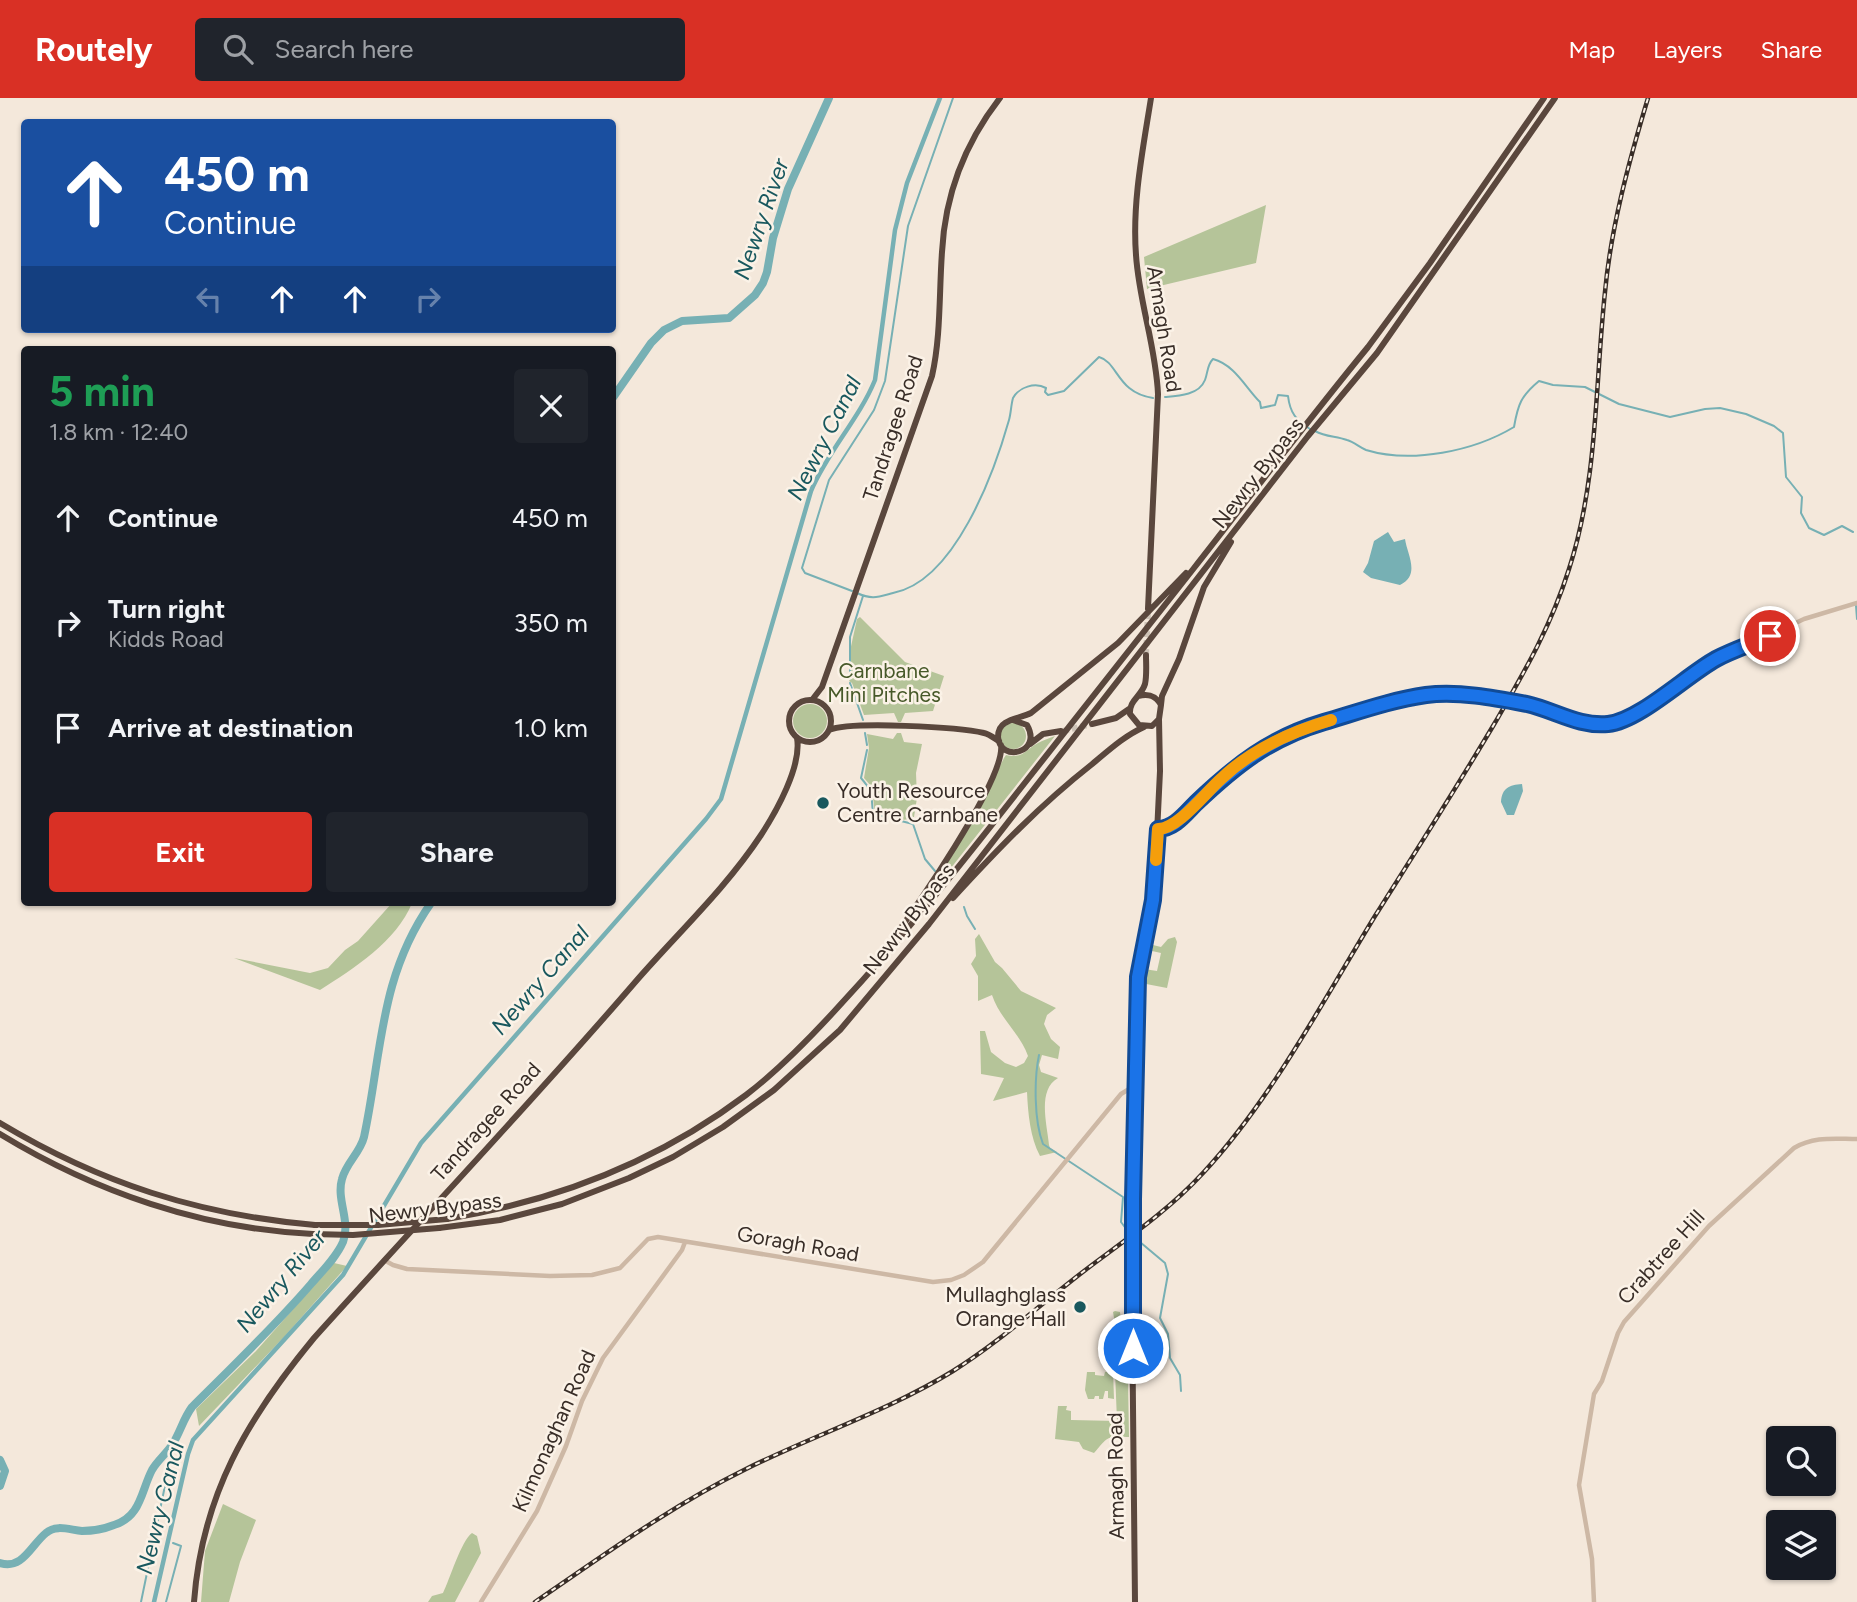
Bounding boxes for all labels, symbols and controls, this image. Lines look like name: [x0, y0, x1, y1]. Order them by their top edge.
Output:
search box: [195, 18, 685, 81]
text: Routely: [35, 30, 153, 69]
icon: search: [219, 30, 257, 68]
text: Search here: [275, 33, 414, 65]
text: Map: [1568, 35, 1615, 64]
text: Layers: [1653, 35, 1722, 64]
text: Share: [1760, 35, 1822, 64]
text: 450 m: [164, 144, 310, 203]
icon: ahead: [49, 147, 140, 238]
water label: Newry River: [727, 154, 795, 283]
text: Continue: [164, 204, 296, 242]
street label: Armagh Road: [1142, 264, 1187, 394]
icon: left: [190, 280, 228, 318]
icon: ahead: [263, 280, 301, 318]
icon: ahead: [336, 280, 374, 318]
icon: right: [409, 280, 447, 318]
street label: Tandragee Road: [857, 352, 928, 504]
text: 5 min: [49, 366, 155, 417]
button: close: [514, 369, 588, 443]
water label: Newry Canal: [781, 370, 868, 505]
street label: Newry Bypass: [1207, 412, 1309, 533]
text: 1.8 km · 12:40: [49, 418, 188, 446]
icon: ahead: [49, 499, 87, 537]
text: Continue: [108, 502, 218, 534]
text: 450 m: [512, 502, 588, 534]
text: Turn right: [108, 593, 225, 625]
icon: right: [49, 604, 87, 642]
pin: [1740, 606, 1800, 666]
text: 350 m: [514, 607, 588, 639]
icon: arrive: [1751, 617, 1789, 655]
text: Kidds Road: [108, 625, 224, 653]
park label: Carnbane Mini Pitches: [827, 658, 941, 707]
icon: arrive: [49, 709, 87, 747]
text: Arrive at destination: [108, 712, 353, 744]
text: 1.0 km: [514, 712, 588, 744]
place label: Youth Resource Centre Carnbane: [837, 778, 998, 827]
marker: Youth Resource Centre Carnbane: [815, 795, 831, 811]
button: Exit: [49, 812, 312, 892]
button: Share: [326, 812, 588, 892]
street label: Newry Bypass: [858, 858, 960, 979]
water label: Newry Canal: [485, 919, 596, 1040]
street label: Tandragee Road: [426, 1057, 546, 1186]
street label: Newry Bypass: [367, 1187, 503, 1228]
street label: Crabtree Hill: [1612, 1204, 1709, 1309]
street label: Goragh Road: [735, 1220, 861, 1267]
water label: Newry River: [230, 1223, 333, 1338]
place label: Mullaghglass Orange Hall: [945, 1282, 1066, 1331]
marker: Mullaghglass Orange Hall: [1072, 1299, 1088, 1315]
position arrow: [1096, 1311, 1170, 1385]
street label: Kilmonaghan Road: [507, 1346, 601, 1516]
street label: Armagh Road: [1102, 1412, 1129, 1540]
map controls: [1766, 1426, 1836, 1580]
button: search: [1766, 1426, 1836, 1496]
water label: Newry Canal: [130, 1438, 190, 1577]
button: layers: [1766, 1510, 1836, 1580]

